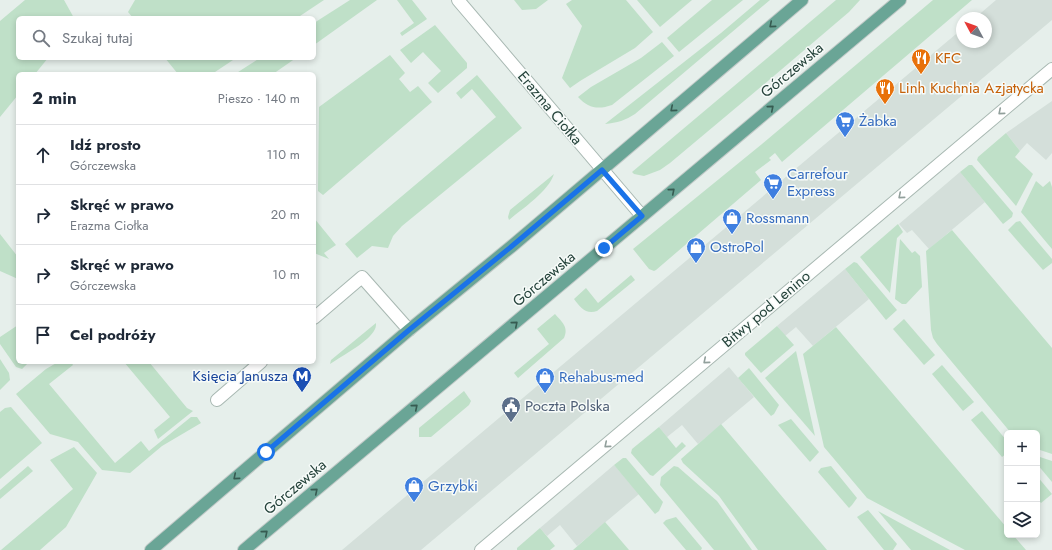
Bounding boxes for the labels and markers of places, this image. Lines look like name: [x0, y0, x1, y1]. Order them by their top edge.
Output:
restaurant icon: KFC: [910, 47, 932, 75]
place label: KFC: [935, 47, 961, 69]
restaurant icon: Linh Kuchnia Azjatycka: [874, 77, 896, 105]
place label: Linh Kuchnia Azjatycka: [899, 77, 1044, 99]
supermarket icon: Żabka: [834, 110, 856, 138]
place label: Żabka: [859, 110, 897, 132]
place label: Carrefour Express: [787, 163, 849, 202]
supermarket icon: Carrefour Express: [762, 172, 784, 200]
shop icon: Rossmann: [721, 207, 743, 235]
place label: Rossmann: [746, 207, 809, 229]
shop icon: OstroPol: [685, 236, 707, 264]
place label: OstroPol: [710, 236, 764, 258]
place label: Księcia Janusza: [192, 365, 288, 387]
metro station icon: Księcia Janusza: [291, 365, 313, 393]
shop icon: Rehabus-med: [534, 366, 556, 394]
place label: Rehabus-med: [559, 366, 644, 388]
public building icon: Poczta Polska: [500, 395, 522, 423]
place label: Poczta Polska: [525, 395, 610, 417]
shop icon: Grzybki: [403, 475, 425, 503]
place label: Grzybki: [428, 475, 478, 497]

